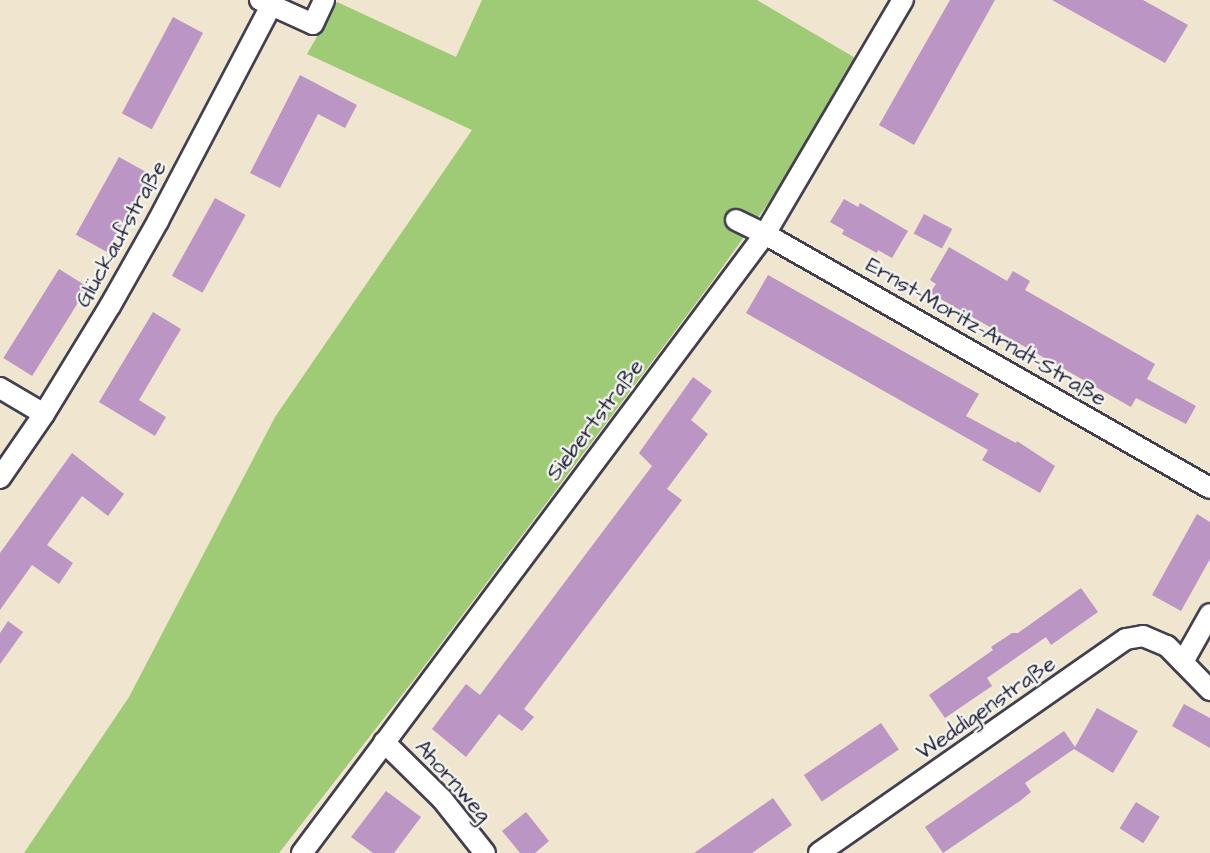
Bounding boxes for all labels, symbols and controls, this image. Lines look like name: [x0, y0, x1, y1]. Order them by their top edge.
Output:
street label: Glückaufstraße: [70, 156, 172, 312]
street label: Ernst-Moritz-Arndt-Straße: [861, 252, 1111, 412]
street label: Siebertstraße: [541, 354, 649, 486]
street label: Weddigenstraße: [911, 650, 1061, 766]
street label: Ahornweg: [409, 734, 497, 828]

